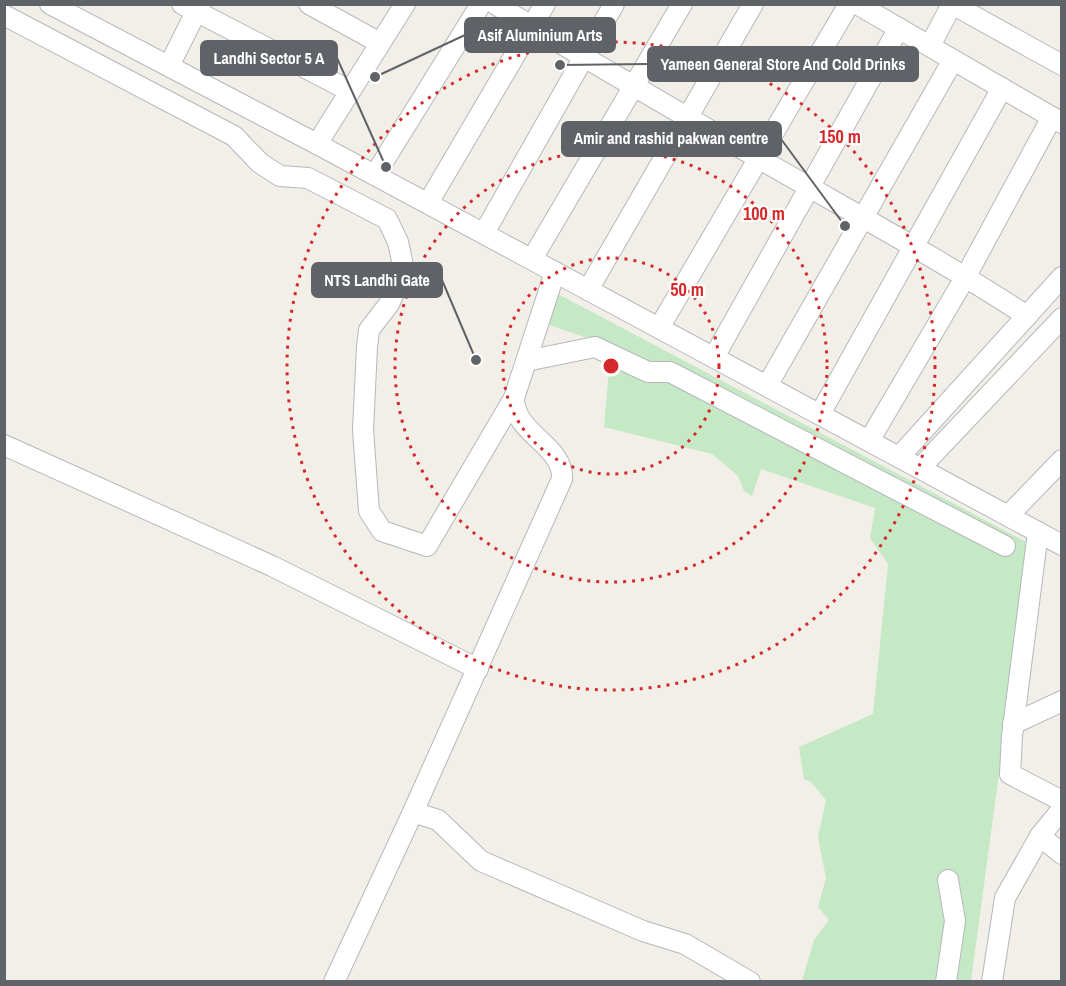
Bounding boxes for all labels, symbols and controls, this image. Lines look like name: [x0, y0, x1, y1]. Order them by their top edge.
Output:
callout: Asif Aluminium Arts: [465, 18, 615, 52]
text: Asif Aluminium Arts: [477, 24, 603, 46]
callout: Landhi Sector 5 A: [201, 41, 337, 75]
text: Landhi Sector 5 A: [213, 47, 325, 69]
callout: Yameen General Store And Cold Drinks: [648, 47, 918, 81]
text: Yameen General Store And Cold Drinks: [660, 53, 906, 75]
callout: Amir and rashid pakwan centre: [562, 122, 781, 156]
text: 150 m: [819, 124, 861, 149]
text: Amir and rashid pakwan centre: [574, 127, 768, 149]
text: 100 m: [743, 201, 785, 226]
callout: NTS Landhi Gate: [312, 263, 442, 297]
text: NTS Landhi Gate: [324, 269, 430, 291]
text: 50 m: [670, 277, 704, 302]
centre of rings: [601, 356, 621, 376]

